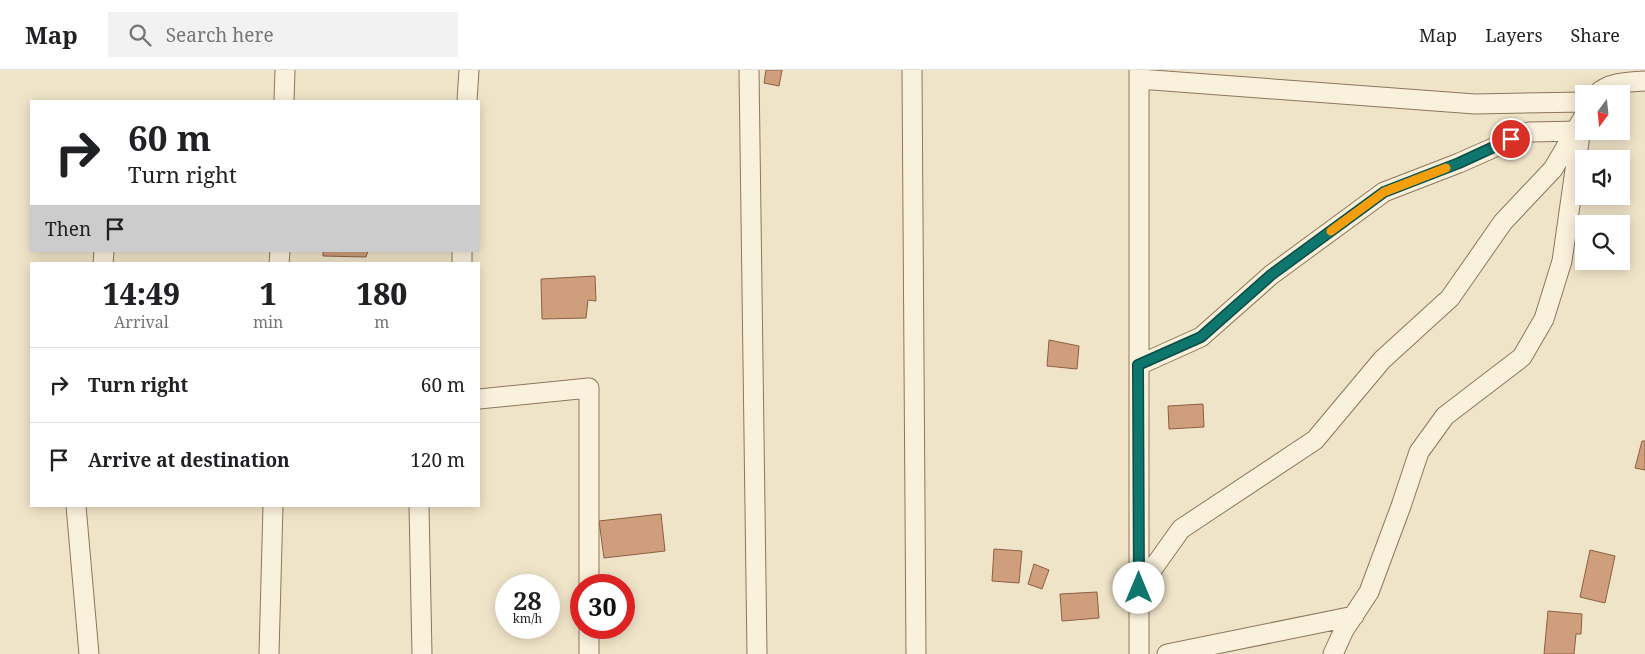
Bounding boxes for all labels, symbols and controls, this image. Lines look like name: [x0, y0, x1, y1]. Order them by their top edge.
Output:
search box: [108, 12, 458, 57]
text: Map: [25, 18, 78, 51]
icon: search: [126, 21, 154, 49]
text: Search here: [166, 22, 274, 48]
text: Map: [1419, 23, 1457, 47]
text: Layers: [1485, 23, 1543, 47]
text: Share: [1571, 23, 1620, 47]
north arrow: [1575, 85, 1630, 140]
map controls: [1575, 85, 1630, 270]
text: 60 m: [128, 114, 211, 161]
pin: [1490, 118, 1532, 160]
icon: right: [45, 120, 110, 185]
icon: arrive: [1497, 125, 1525, 153]
button: sound: [1575, 150, 1630, 205]
text: Turn right: [128, 159, 237, 189]
icon: arrive: [101, 215, 129, 243]
button: search: [1575, 215, 1630, 270]
text: Then: [45, 216, 91, 242]
text: 14:49: [103, 273, 180, 314]
text: 1: [260, 273, 277, 314]
text: 180: [356, 273, 407, 314]
text: Arrival: [114, 311, 169, 333]
text: min: [253, 311, 283, 333]
text: m: [374, 311, 389, 333]
icon: right: [45, 371, 73, 399]
text: Turn right: [88, 372, 188, 398]
text: 60 m: [421, 372, 465, 398]
icon: arrive: [45, 446, 73, 474]
text: Arrive at destination: [88, 447, 290, 473]
text: 120 m: [410, 447, 465, 473]
position arrow: [1112, 561, 1164, 613]
speed limit sign: 30: [570, 574, 635, 639]
text: 28: [513, 583, 542, 617]
text: km/h: [513, 610, 542, 627]

